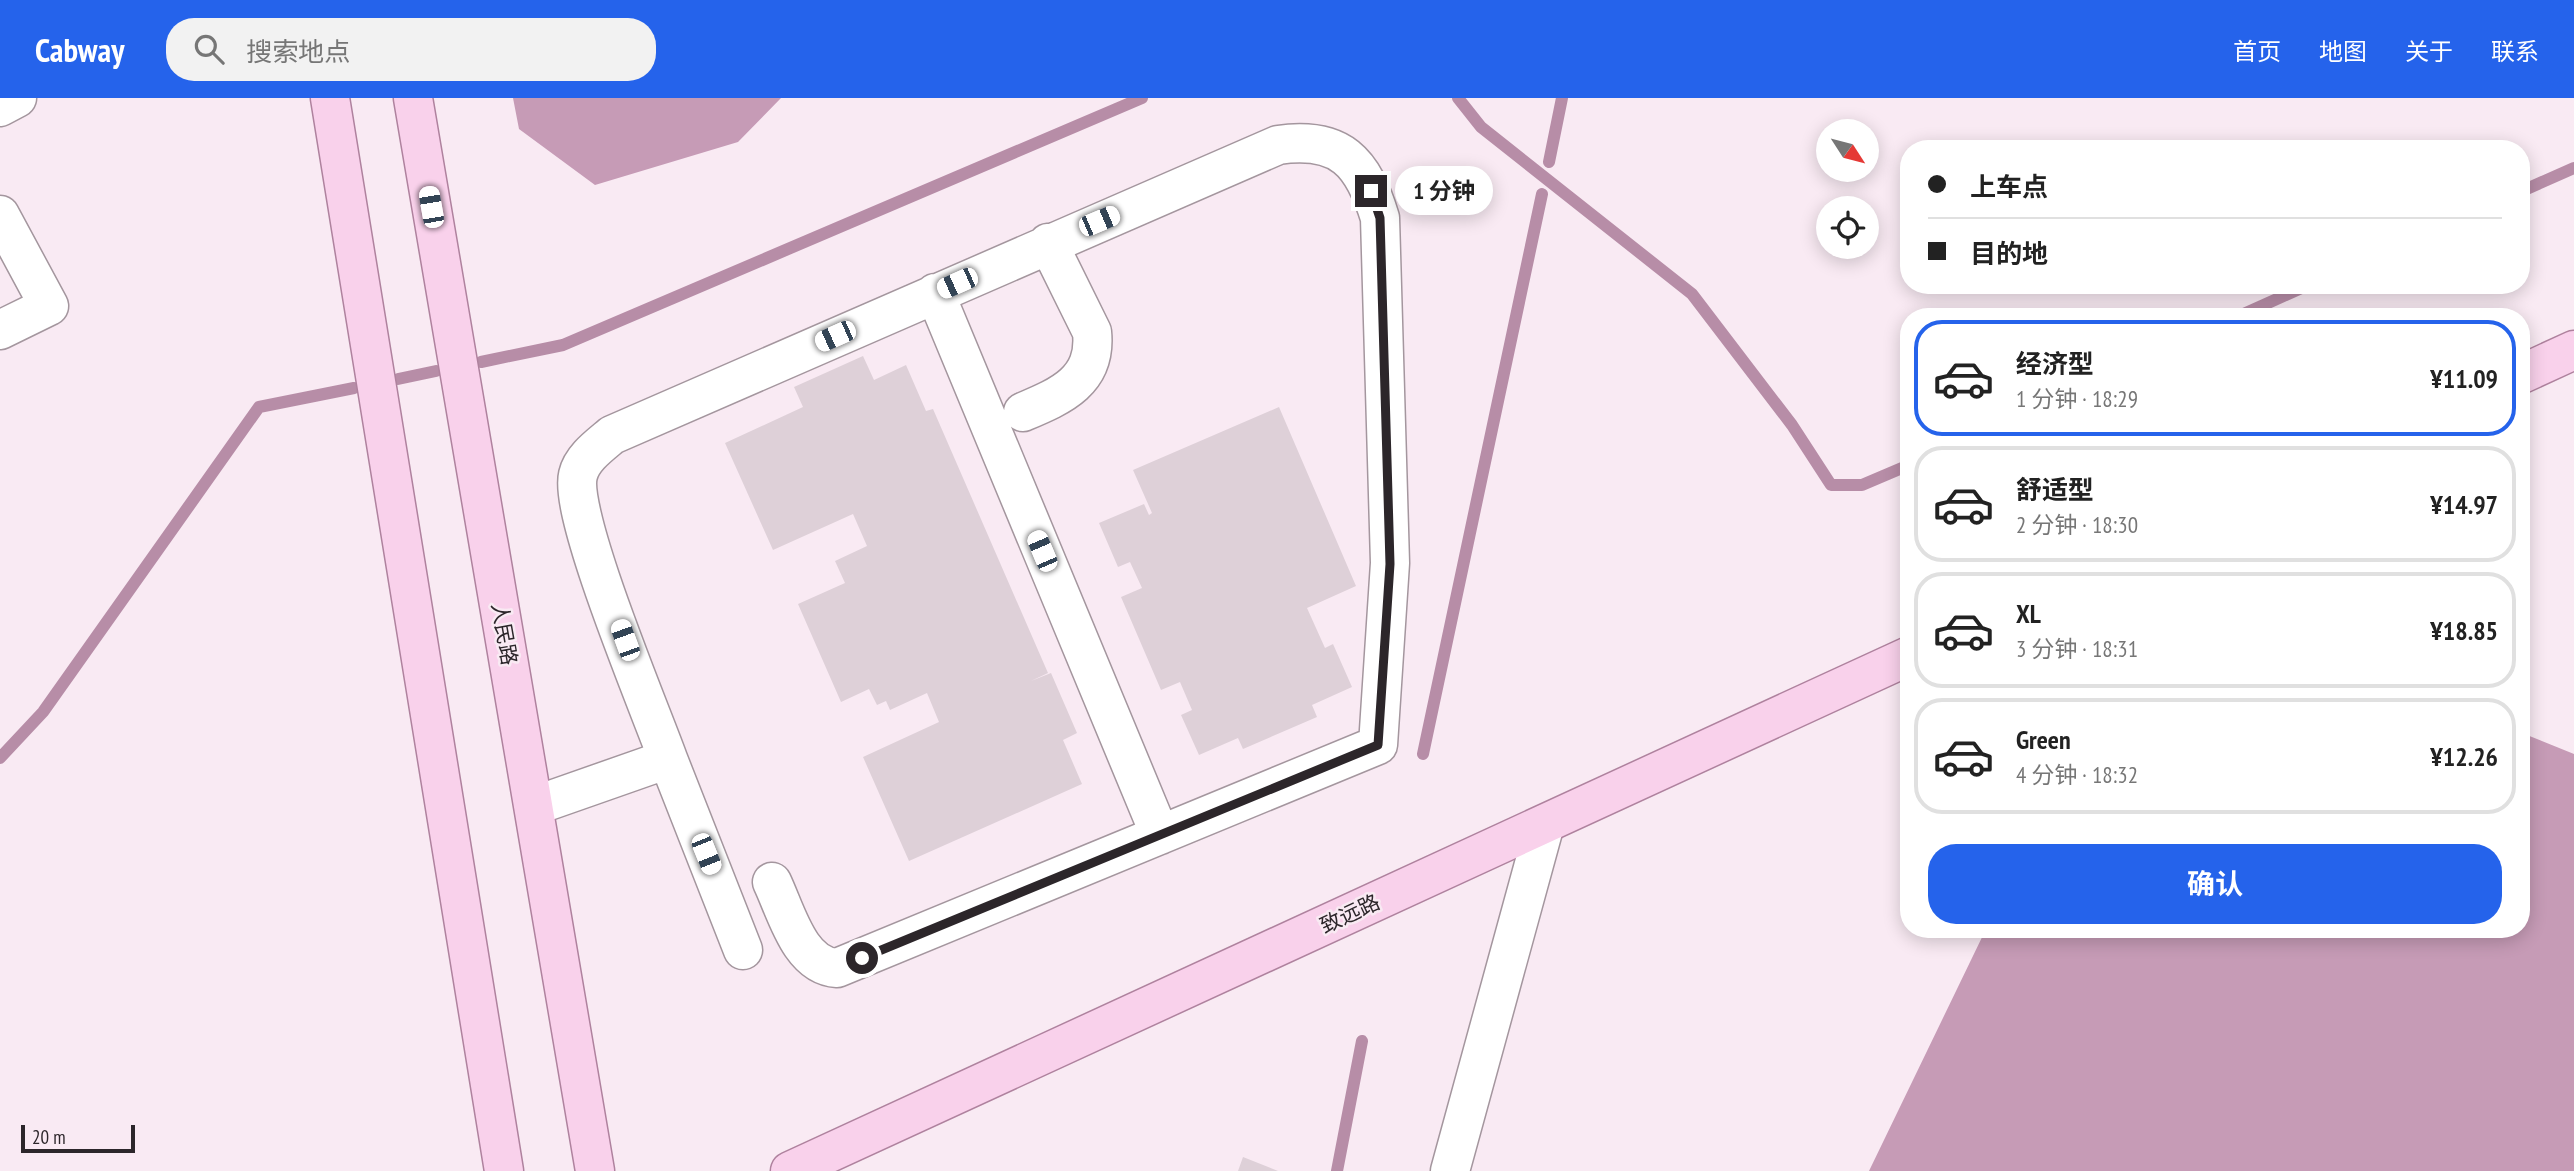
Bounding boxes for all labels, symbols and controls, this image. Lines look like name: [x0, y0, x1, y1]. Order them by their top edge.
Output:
search box: [166, 18, 656, 81]
text: Cabway: [35, 28, 124, 71]
icon: search: [190, 30, 228, 68]
text: 搜索地点: [246, 35, 350, 68]
text: 首页: [2233, 36, 2281, 67]
text: 地图: [2319, 36, 2367, 67]
text: 关于: [2405, 36, 2453, 67]
text: 联系: [2491, 36, 2539, 67]
north arrow: [1816, 119, 1880, 182]
map controls: [1816, 119, 1879, 259]
callout: 1 分钟: [1396, 166, 1494, 216]
text: 上车点: [1970, 170, 2048, 203]
route end: [1355, 175, 1387, 207]
text: 1 分钟: [1413, 176, 1475, 205]
car: [418, 184, 445, 230]
button: locate: [1816, 196, 1879, 259]
car: [1076, 203, 1123, 239]
text: 目的地: [1970, 237, 2048, 270]
car: [934, 265, 981, 301]
car: [812, 318, 859, 354]
icon: car: [1932, 347, 1995, 410]
text: 经济型: [2016, 347, 2094, 380]
text: ¥11.09: [2430, 362, 2498, 395]
text: 1 分钟 · 18:29: [2016, 384, 2138, 413]
icon: car: [1932, 473, 1995, 536]
text: 舒适型: [2016, 473, 2094, 506]
text: ¥14.97: [2430, 488, 2498, 521]
text: 2 分钟 · 18:30: [2016, 510, 2138, 539]
car: [1025, 528, 1060, 574]
text: XL: [2016, 597, 2041, 630]
icon: car: [1932, 599, 1995, 662]
street label: 人民路: [486, 601, 523, 667]
text: ¥18.85: [2430, 614, 2498, 647]
car: [608, 617, 643, 663]
text: 3 分钟 · 18:31: [2016, 634, 2138, 663]
text: Green: [2016, 723, 2071, 756]
icon: car: [1932, 725, 1995, 788]
text: ¥12.26: [2430, 740, 2498, 773]
text: 4 分钟 · 18:32: [2016, 760, 2138, 789]
car: [689, 831, 724, 877]
button: 确认: [1928, 844, 2502, 924]
street label: 致远路: [1316, 888, 1384, 939]
route start: [846, 942, 878, 974]
scale bar: [21, 1122, 135, 1154]
text: 20 m: [32, 1125, 66, 1149]

